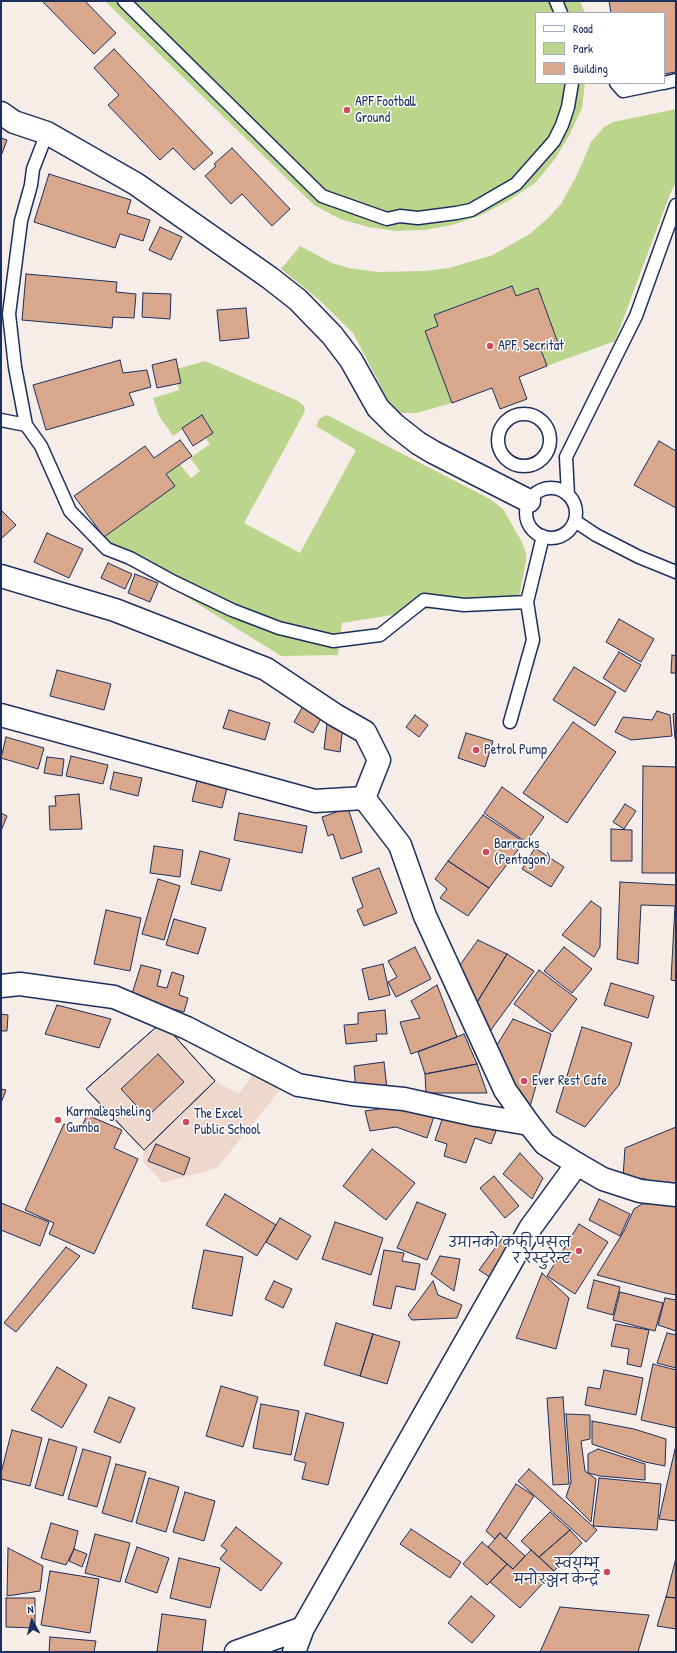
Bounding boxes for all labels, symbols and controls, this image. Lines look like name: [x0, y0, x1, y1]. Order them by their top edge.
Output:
legend: [535, 12, 665, 84]
text: Road: [573, 20, 593, 37]
text: Park: [573, 40, 593, 57]
text: Building: [573, 60, 608, 77]
place label: APF Football Ground: [355, 94, 416, 126]
marker: APF Football Ground: [342, 105, 352, 115]
place label: APF, Secritat: [498, 338, 564, 354]
marker: APF, Secritat: [485, 341, 495, 351]
place label: Petrol Pump: [484, 742, 547, 758]
marker: Petrol Pump: [471, 745, 481, 755]
place label: Barracks (Pentagon): [494, 836, 551, 868]
marker: Barracks (Pentagon): [481, 847, 491, 857]
place label: Ever Rest Cafe: [532, 1073, 607, 1089]
marker: Ever Rest Cafe: [519, 1076, 529, 1086]
place label: Karmalegsheling Gumba: [66, 1104, 151, 1136]
place label: The Excel Public School: [194, 1106, 260, 1138]
marker: Karmalegsheling Gumba: [53, 1115, 63, 1125]
marker: The Excel Public School: [181, 1117, 191, 1127]
place label: उमानको कफी पसल र रेस्टुरेन्ट: [448, 1235, 571, 1268]
marker: उमानको कफी पसल र रेस्टुरेन्ट: [574, 1246, 584, 1256]
place label: स्वयम्भू मनोरञ्जन केन्द्र: [513, 1556, 599, 1588]
marker: स्वयम्भू मनोरञ्जन केन्द्र: [602, 1567, 612, 1577]
north arrow: [12, 1601, 52, 1641]
text: N: [27, 1602, 34, 1616]

